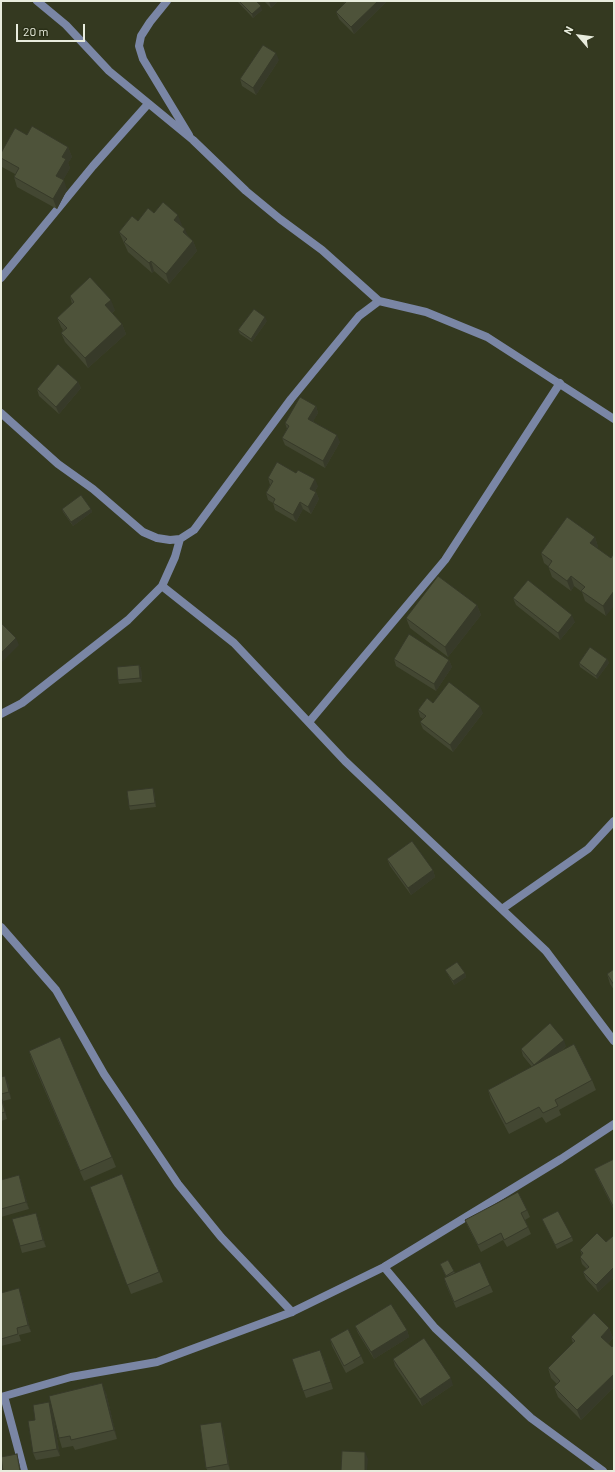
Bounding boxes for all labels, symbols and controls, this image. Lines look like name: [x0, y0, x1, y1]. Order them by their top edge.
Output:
scale bar: [18, 16, 87, 42]
north arrow: [559, 16, 599, 56]
text: 20 m: [23, 24, 49, 38]
text: N: [561, 24, 575, 36]

